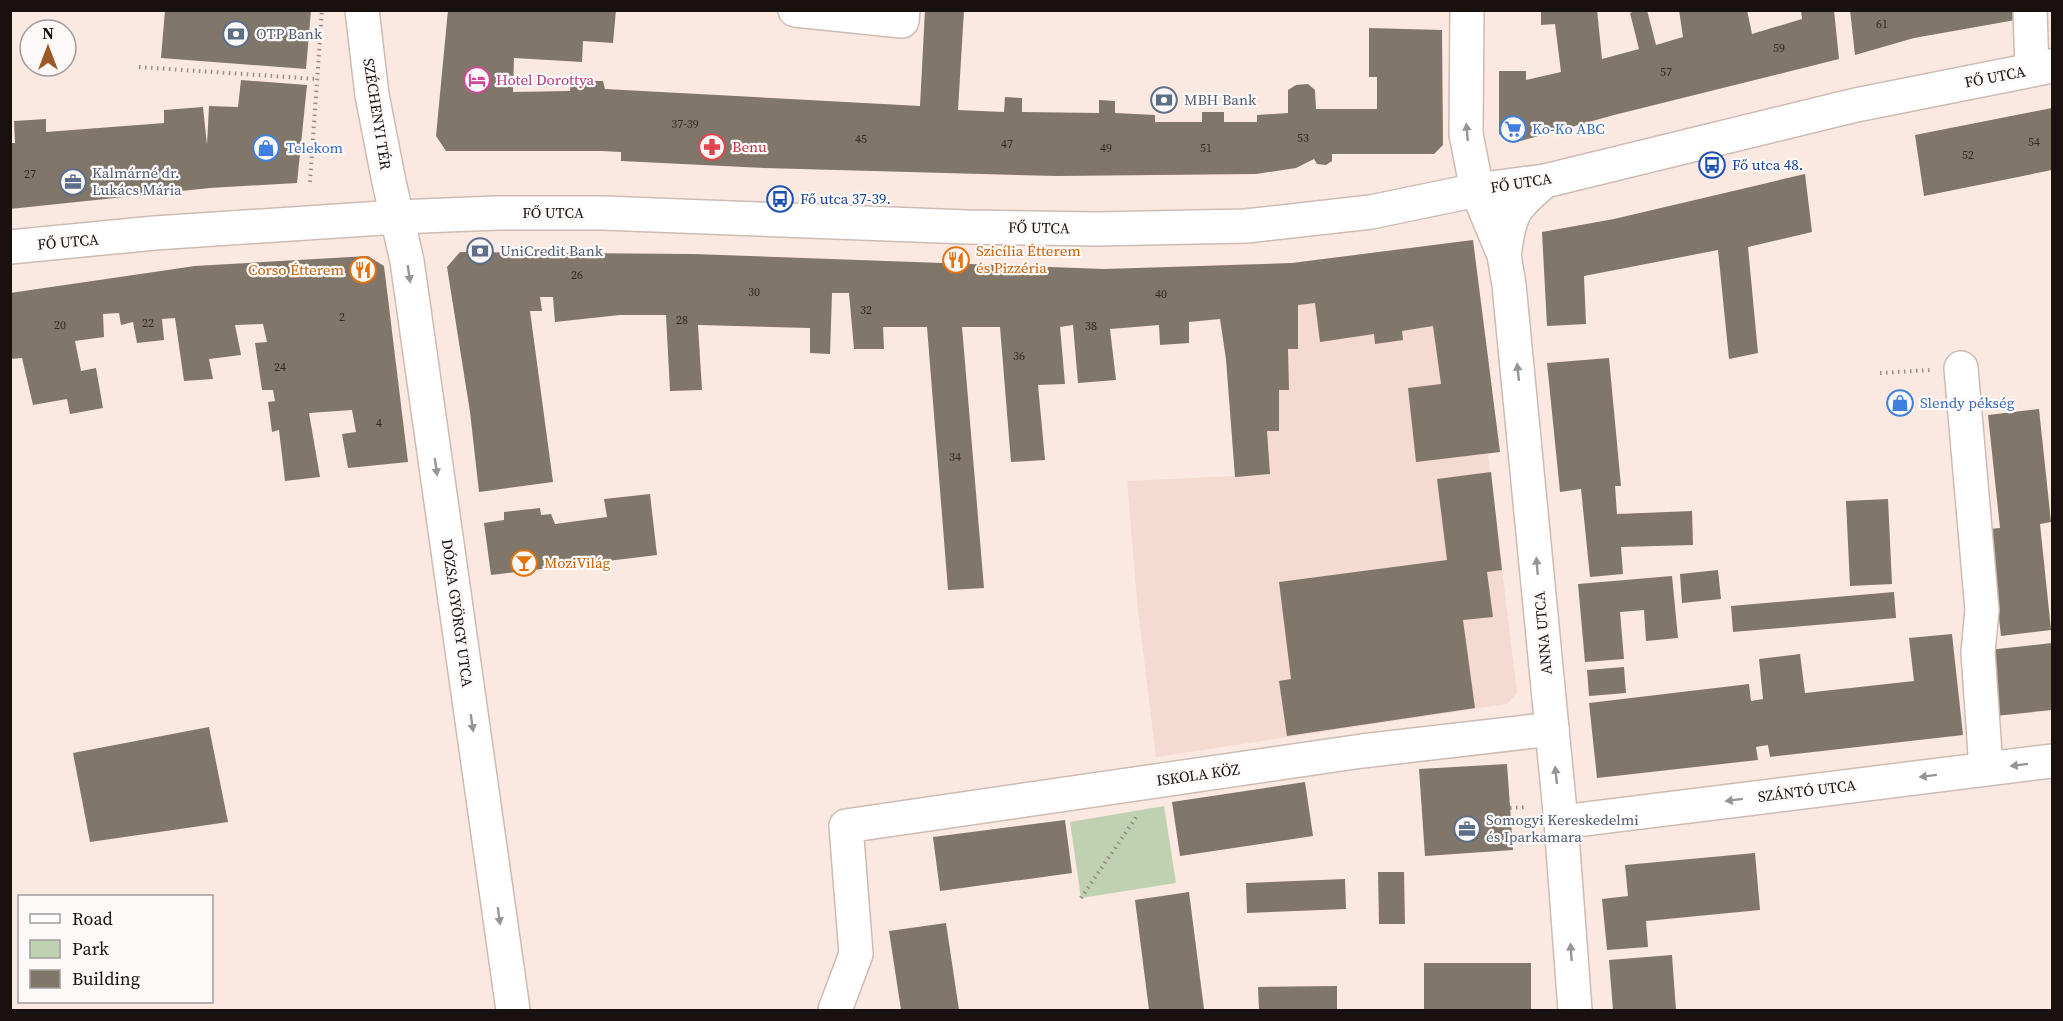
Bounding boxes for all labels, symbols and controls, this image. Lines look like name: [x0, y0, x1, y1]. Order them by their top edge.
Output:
house number: 61: [1876, 16, 1888, 32]
north arrow: [18, 18, 78, 78]
bank icon: OTP Bank: [221, 19, 251, 49]
text: N: [42, 22, 54, 44]
place label: OTP Bank: [256, 23, 323, 44]
house number: 59: [1773, 40, 1785, 56]
street label: SZÉCHENYI TÉR: [358, 57, 397, 171]
street label: FŐ UTCA: [1963, 60, 2027, 93]
house number: 57: [1660, 64, 1672, 80]
hotel icon: Hotel Dorottya: [462, 65, 492, 95]
place label: Hotel Dorottya: [496, 69, 594, 90]
bank icon: MBH Bank: [1149, 85, 1179, 115]
place label: MBH Bank: [1184, 89, 1257, 110]
supermarket icon: Ko-Ko ABC: [1498, 114, 1528, 144]
house number: 37-39: [671, 116, 699, 132]
place label: Ko-Ko ABC: [1532, 118, 1605, 139]
one-way arrow: [1462, 123, 1472, 142]
house number: 53: [1297, 130, 1309, 146]
house number: 45: [855, 131, 867, 147]
pharmacy icon: Benu: [697, 132, 727, 162]
shop icon: Telekom: [251, 133, 281, 163]
house number: 54: [2028, 134, 2040, 150]
place label: Benu: [732, 136, 767, 157]
house number: 47: [1001, 136, 1013, 152]
place label: Telekom: [286, 137, 344, 158]
house number: 49: [1100, 140, 1112, 156]
house number: 51: [1200, 140, 1212, 156]
house number: 52: [1962, 147, 1974, 163]
bus stop icon: Fő utca 48.: [1697, 150, 1727, 180]
place label: Fő utca 48.: [1732, 154, 1803, 175]
place label: Kalmárné dr. Lukács Mária: [92, 162, 182, 200]
house number: 27: [24, 166, 36, 182]
office icon: Kalmárné dr. Lukács Mária: [58, 167, 88, 197]
street label: FŐ UTCA: [1489, 167, 1553, 198]
bus stop icon: Fő utca 37-39.: [765, 184, 795, 214]
place label: Fő utca 37-39.: [800, 188, 891, 209]
street label: FŐ UTCA: [522, 202, 584, 223]
street label: FŐ UTCA: [1008, 216, 1070, 239]
street label: FŐ UTCA: [36, 228, 100, 255]
bank icon: UniCredit Bank: [465, 236, 495, 266]
place label: UniCredit Bank: [500, 240, 604, 261]
place label: Szicília Étterem és Pizzéria: [976, 240, 1081, 278]
restaurant icon: Szicília Étterem és Pizzéria: [941, 245, 971, 275]
restaurant icon: Corso Étterem: [348, 255, 378, 285]
place label: Corso Étterem: [248, 259, 344, 280]
one-way arrow: [404, 265, 414, 284]
house number: 26: [571, 267, 583, 283]
house number: 30: [748, 284, 760, 300]
house number: 40: [1155, 286, 1167, 302]
house number: 32: [860, 302, 872, 318]
house number: 2: [339, 309, 345, 325]
house number: 28: [676, 312, 688, 328]
house number: 22: [142, 315, 154, 331]
house number: 20: [54, 317, 66, 333]
house number: 38: [1085, 318, 1097, 334]
house number: 36: [1013, 348, 1025, 364]
house number: 24: [274, 359, 286, 375]
one-way arrow: [1513, 363, 1523, 382]
shop icon: Slendy pékség: [1885, 388, 1915, 418]
place label: Slendy pékség: [1920, 392, 2015, 413]
house number: 4: [376, 415, 382, 431]
house number: 34: [949, 449, 961, 465]
one-way arrow: [432, 458, 441, 477]
street label: DÓZSA GYÖRGY UTCA: [437, 537, 478, 688]
bar icon: MoziVilág: [509, 548, 539, 578]
place label: MoziVilág: [544, 552, 610, 573]
one-way arrow: [1532, 557, 1542, 576]
street label: ANNA UTCA: [1528, 590, 1557, 676]
one-way arrow: [468, 714, 477, 733]
street label: ISKOLA KÖZ: [1155, 758, 1241, 791]
one-way arrow: [2010, 760, 2029, 770]
one-way arrow: [1552, 766, 1561, 785]
one-way arrow: [1918, 771, 1937, 781]
street label: SZÁNTÓ UTCA: [1757, 774, 1857, 807]
one-way arrow: [1725, 795, 1744, 805]
place label: Somogyi Kereskedelmi és Iparkamara: [1486, 809, 1639, 847]
office icon: Somogyi Kereskedelmi és Iparkamara: [1452, 814, 1482, 844]
legend: [18, 895, 213, 1003]
text: Road: [72, 906, 113, 931]
one-way arrow: [495, 907, 504, 926]
text: Park: [72, 936, 109, 961]
one-way arrow: [1566, 943, 1576, 962]
text: Building: [72, 966, 140, 991]

